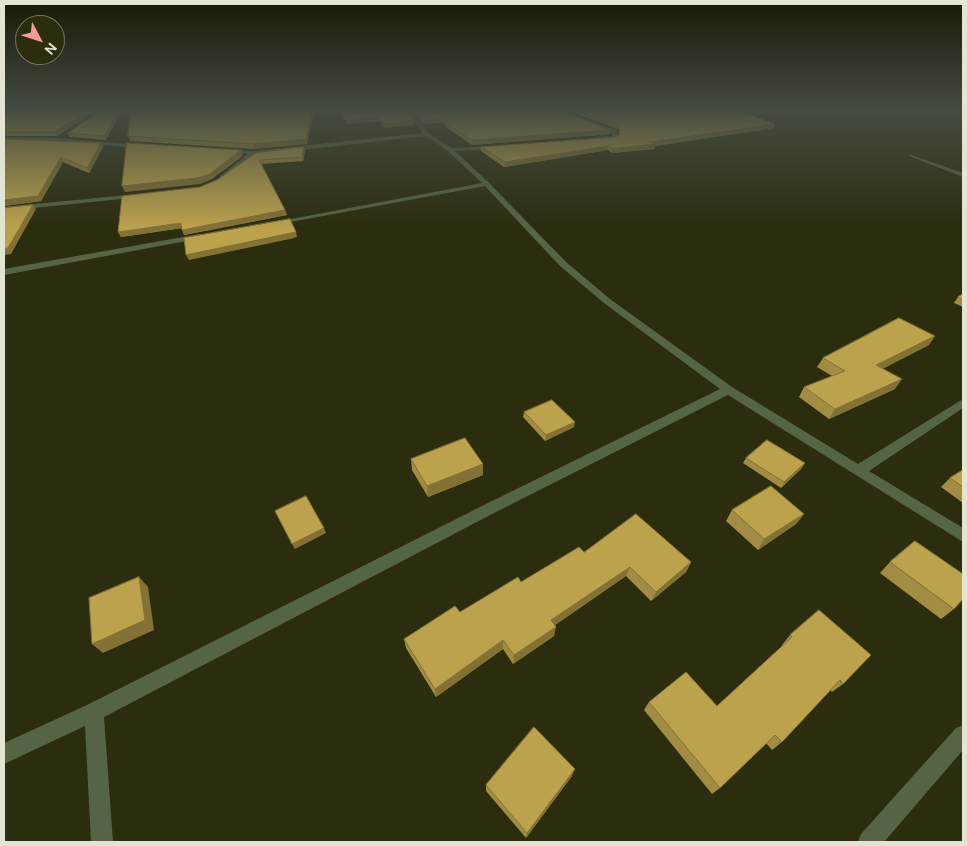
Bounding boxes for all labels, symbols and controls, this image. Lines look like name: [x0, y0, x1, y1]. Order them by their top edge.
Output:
north arrow: [15, 15, 65, 65]
text: N: [41, 39, 61, 59]

